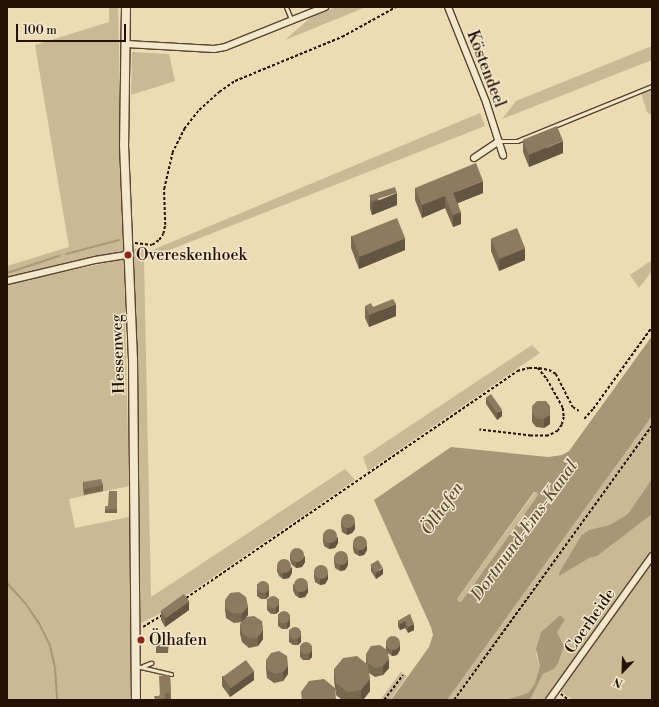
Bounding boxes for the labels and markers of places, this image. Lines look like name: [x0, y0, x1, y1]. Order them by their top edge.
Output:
place label: Overeskenhoek: [136, 245, 247, 265]
marker: Overeskenhoek: [123, 250, 133, 260]
place label: Ölhafen: [149, 630, 207, 650]
marker: Ölhafen: [136, 635, 146, 645]

